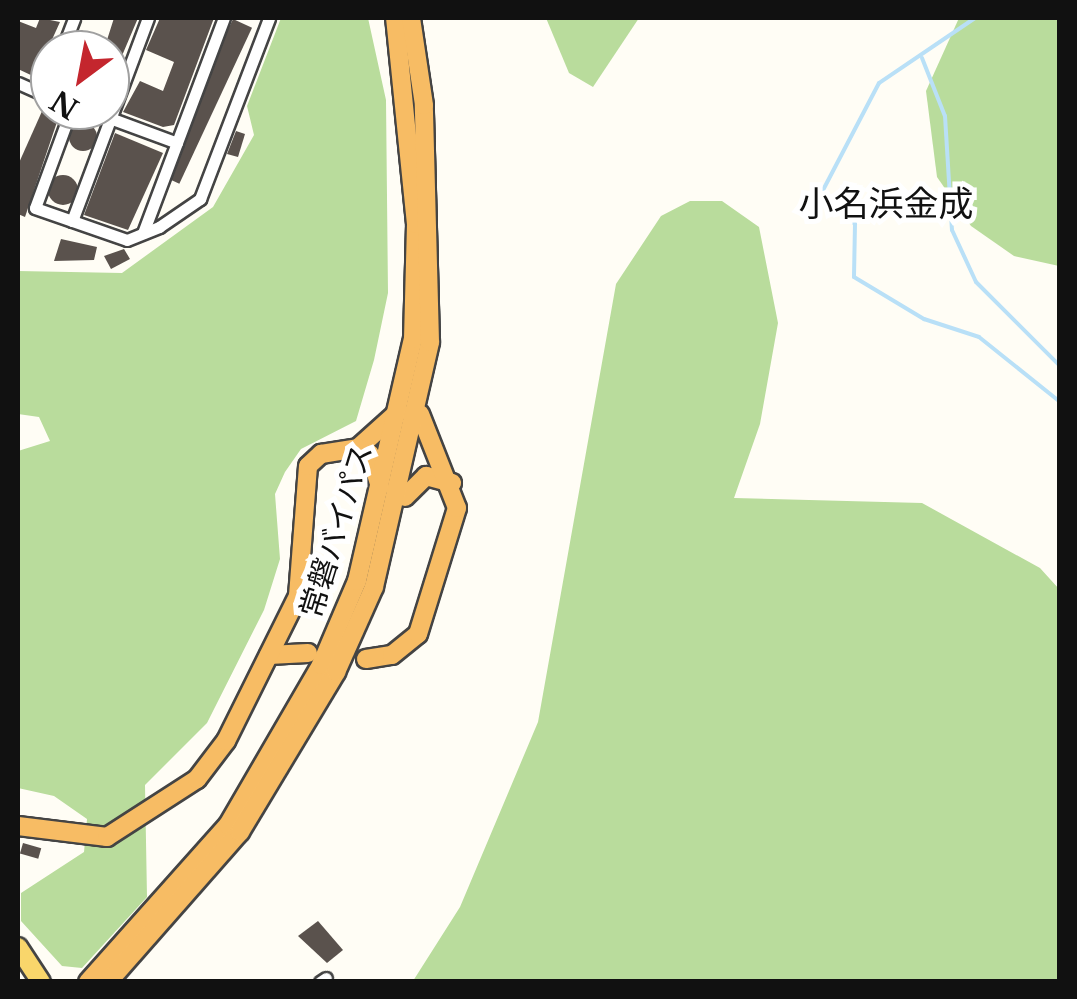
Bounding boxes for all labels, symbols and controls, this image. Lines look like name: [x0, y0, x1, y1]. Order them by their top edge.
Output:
north arrow: [30, 30, 130, 130]
text: N: [44, 82, 85, 126]
district label: 小名浜金成: [799, 183, 973, 225]
street label: 常磐バイパス: [293, 440, 381, 622]

